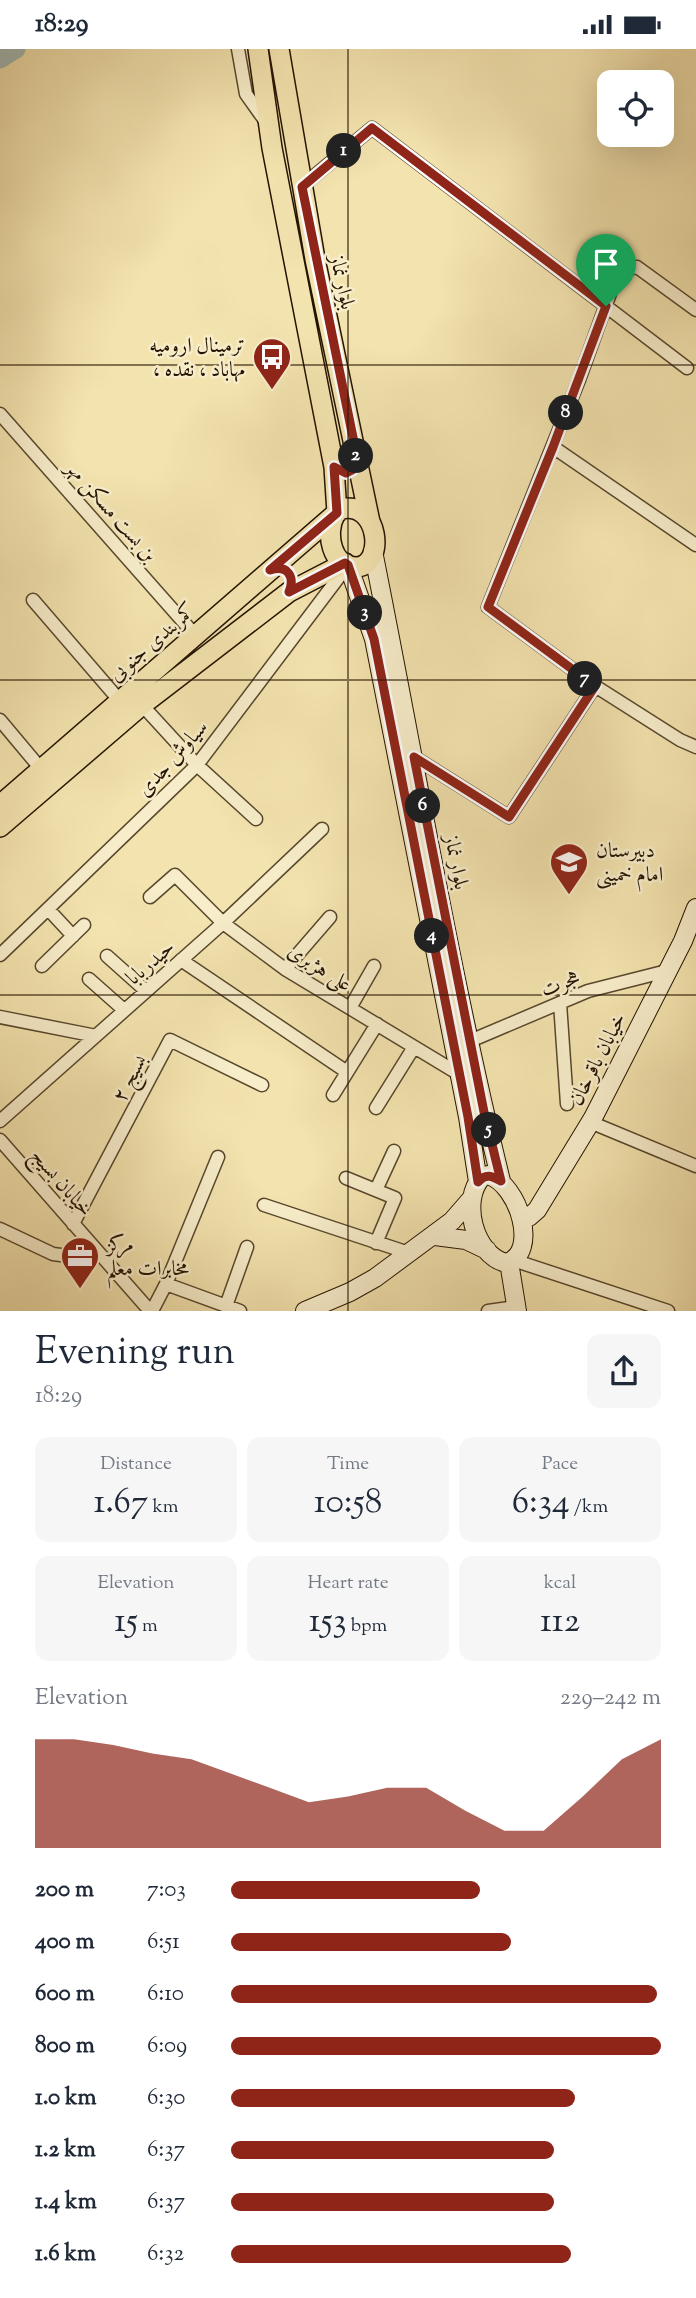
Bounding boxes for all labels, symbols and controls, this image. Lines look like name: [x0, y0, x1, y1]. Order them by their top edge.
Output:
text: 18:29: [35, 6, 88, 43]
map controls: [597, 70, 674, 147]
button: locate: [597, 70, 674, 147]
pin: 1: [326, 133, 362, 168]
text: 1: [340, 137, 347, 164]
pin: [576, 234, 636, 306]
icon: arrive: [587, 245, 625, 283]
street label: بلوار نماز: [320, 250, 362, 313]
place label: ترمینال ارومیه ، مهاباد ، نقده: [149, 332, 245, 386]
bus stop icon: ترمینال ارومیه ، مهاباد ، نقده: [251, 336, 293, 391]
pin: 8: [548, 395, 584, 431]
text: 8: [561, 399, 570, 426]
pin: 2: [338, 439, 374, 473]
text: 2: [351, 442, 360, 469]
street label: بن بست مسکن مهر: [56, 453, 163, 570]
pin: 3: [348, 595, 382, 631]
street label: کمربندی جنوبی: [103, 597, 204, 690]
text: 3: [361, 599, 368, 626]
pin: 7: [568, 661, 602, 697]
text: 7: [580, 665, 589, 692]
street label: سیاوش جدی: [131, 714, 216, 804]
pin: 6: [406, 789, 440, 823]
text: 6: [418, 792, 427, 819]
street label: بلوار نماز: [435, 830, 475, 893]
place label: دبیرستان امام خمینی: [596, 837, 663, 892]
school or university icon: دبیرستان امام خمینی: [548, 841, 590, 896]
pin: 4: [414, 919, 450, 953]
text: 4: [427, 922, 436, 949]
street label: حیدربابا: [120, 934, 182, 993]
street label: علی هژبری: [281, 937, 357, 1000]
street label: هجرت: [536, 963, 585, 1006]
street label: خیابان باقرخان: [563, 1008, 635, 1112]
street label: بسیج ۲: [106, 1049, 158, 1109]
pin: 5: [472, 1113, 506, 1147]
text: 5: [485, 1116, 492, 1143]
street label: خیابان بسیج: [21, 1142, 99, 1226]
place label: مرکز مخابرات معلم: [105, 1231, 189, 1289]
office icon: مرکز مخابرات معلم: [59, 1235, 101, 1290]
text: Evening run: [35, 1327, 235, 1381]
button: share: [587, 1334, 661, 1408]
text: 18:29: [35, 1380, 82, 1413]
text: Distance: [100, 1451, 172, 1478]
text: Time: [327, 1451, 369, 1478]
text: Pace: [542, 1451, 578, 1478]
text: 1.67: [93, 1478, 148, 1529]
text: 10:58: [314, 1478, 382, 1529]
text: 6:34: [512, 1478, 570, 1529]
text: km: [148, 1494, 179, 1521]
text: /km: [570, 1494, 608, 1521]
text: Elevation: [97, 1570, 175, 1597]
text: Heart rate: [307, 1570, 389, 1597]
text: kcal: [544, 1570, 576, 1597]
text: 15: [114, 1597, 138, 1648]
text: 153: [309, 1597, 347, 1648]
text: 112: [540, 1597, 580, 1648]
text: m: [138, 1613, 158, 1640]
text: bpm: [347, 1613, 387, 1640]
text: Elevation: [35, 1682, 128, 1715]
text: 229–242 m: [560, 1682, 661, 1715]
text: 200 m: [35, 1874, 94, 1907]
text: 7:03: [147, 1874, 186, 1907]
text: 400 m: [35, 1926, 95, 1959]
text: 6:51: [147, 1926, 180, 1959]
text: 600 m: [35, 1978, 95, 2011]
text: 6:10: [147, 1978, 184, 2011]
text: 800 m: [35, 2030, 95, 2063]
text: 6:09: [147, 2030, 187, 2063]
text: 1.0 km: [35, 2082, 97, 2115]
text: 6:30: [147, 2082, 185, 2115]
text: 1.2 km: [35, 2134, 96, 2167]
text: 6:37: [147, 2134, 185, 2167]
text: 1.4 km: [35, 2186, 97, 2219]
text: 6:37: [147, 2186, 185, 2219]
text: 1.6 km: [35, 2238, 96, 2271]
text: 6:32: [147, 2238, 184, 2271]

